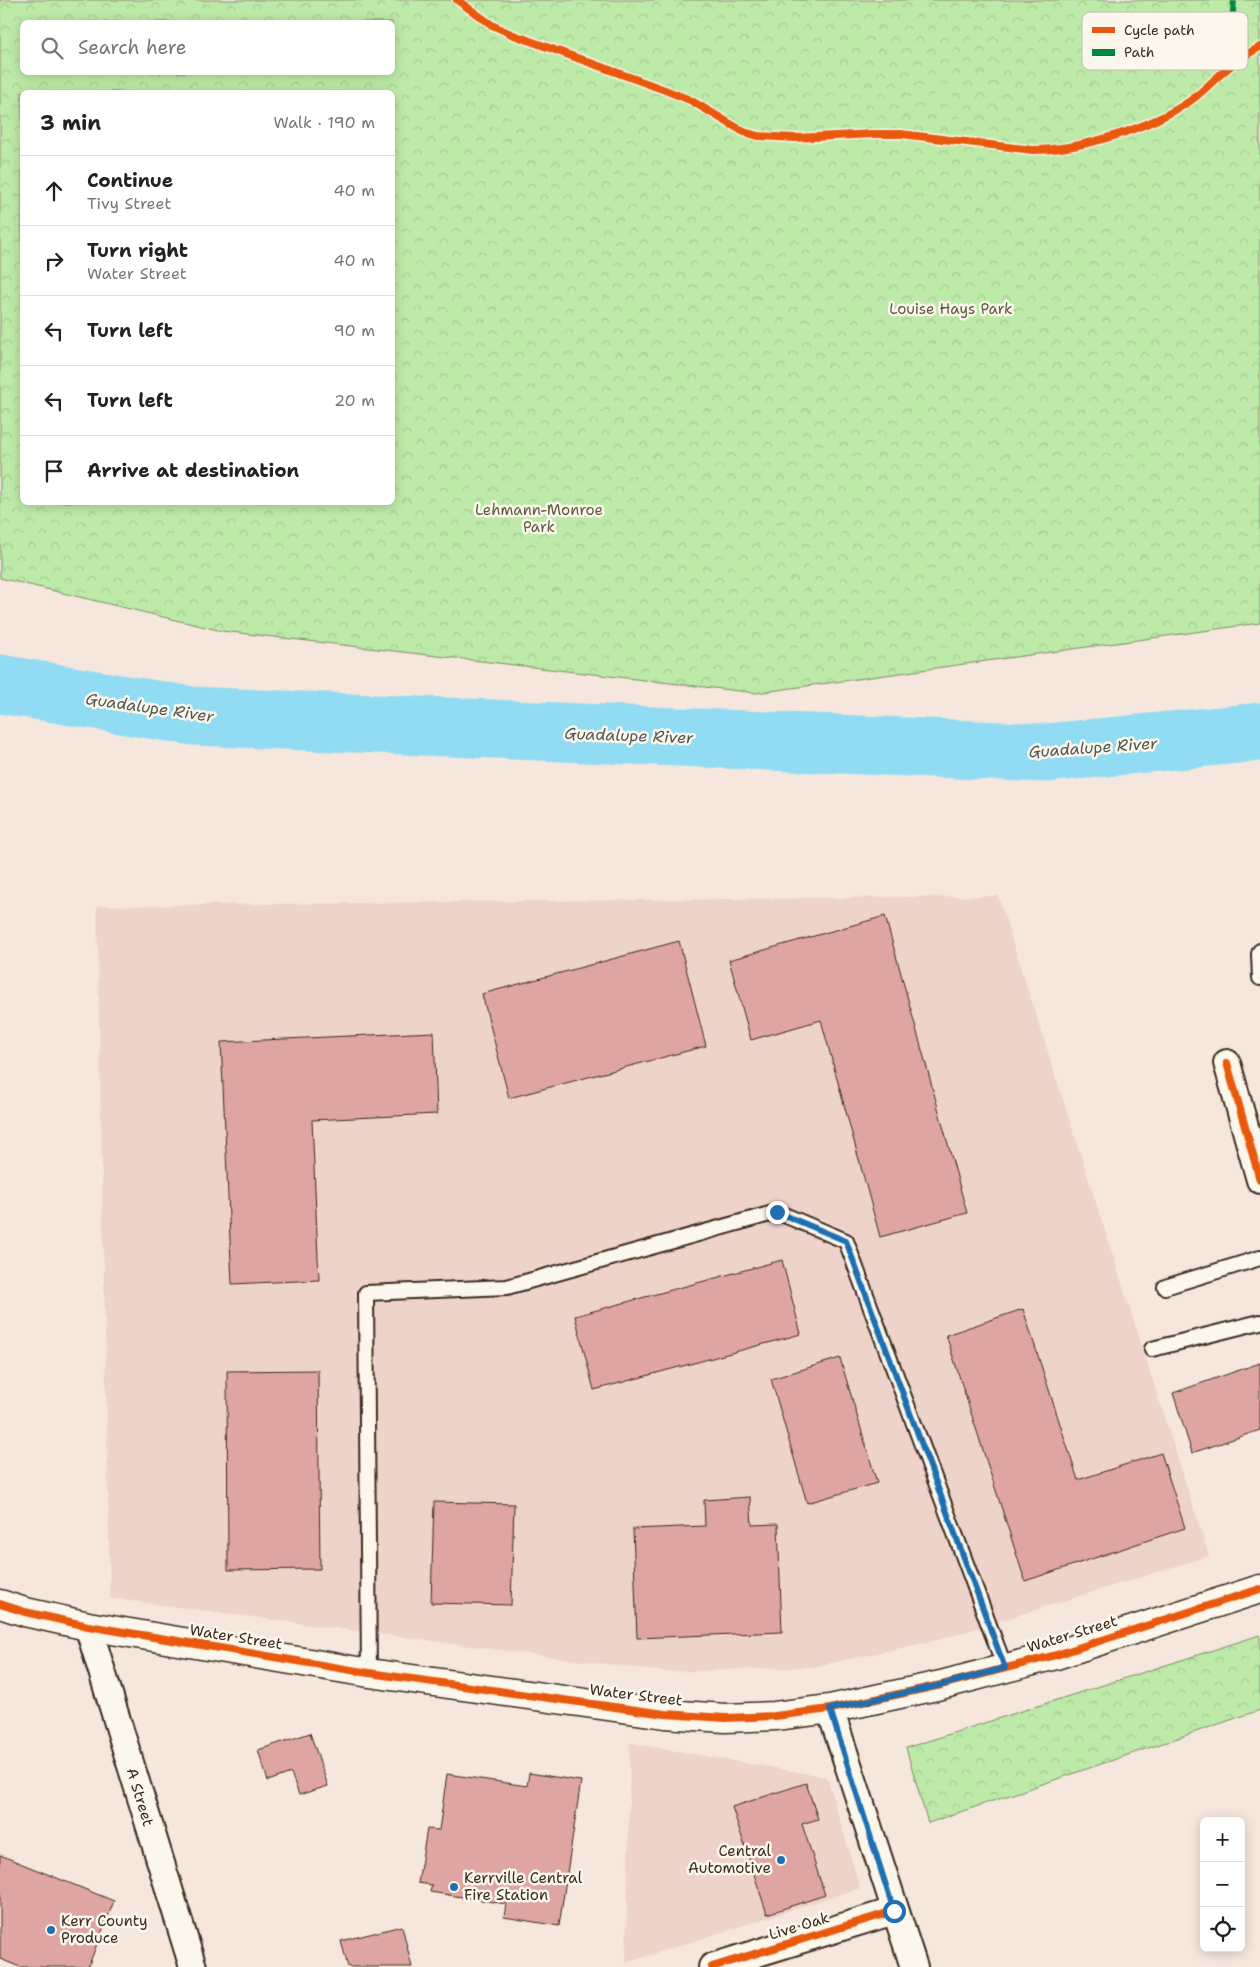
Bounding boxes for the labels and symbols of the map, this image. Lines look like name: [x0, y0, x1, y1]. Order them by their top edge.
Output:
legend: [1082, 12, 1248, 70]
text: Cycle path: [1124, 21, 1195, 39]
text: Path: [1124, 43, 1155, 61]
park label: Louise Hays Park: [889, 299, 1013, 319]
park label: Lehmann-Monroe Park: [475, 500, 603, 537]
water label: Guadalupe River: [84, 688, 216, 727]
water label: Guadalupe River: [564, 723, 694, 748]
water label: Guadalupe River: [1028, 732, 1159, 762]
route end: [766, 1201, 789, 1224]
street label: Water Street: [1024, 1611, 1120, 1657]
street label: Water Street: [188, 1620, 284, 1654]
street label: Water Street: [588, 1679, 684, 1711]
street label: A Street: [122, 1765, 158, 1829]
place label: Central Automotive: [688, 1841, 771, 1878]
marker: Central Automotive: [775, 1854, 787, 1866]
place label: Kerrville Central Fire Station: [464, 1868, 583, 1905]
marker: Kerrville Central Fire Station: [448, 1881, 460, 1893]
route start: [883, 1900, 906, 1923]
street label: Live Oak: [766, 1907, 832, 1945]
place label: Kerr County Produce: [61, 1911, 148, 1948]
marker: Kerr County Produce: [45, 1924, 57, 1936]

